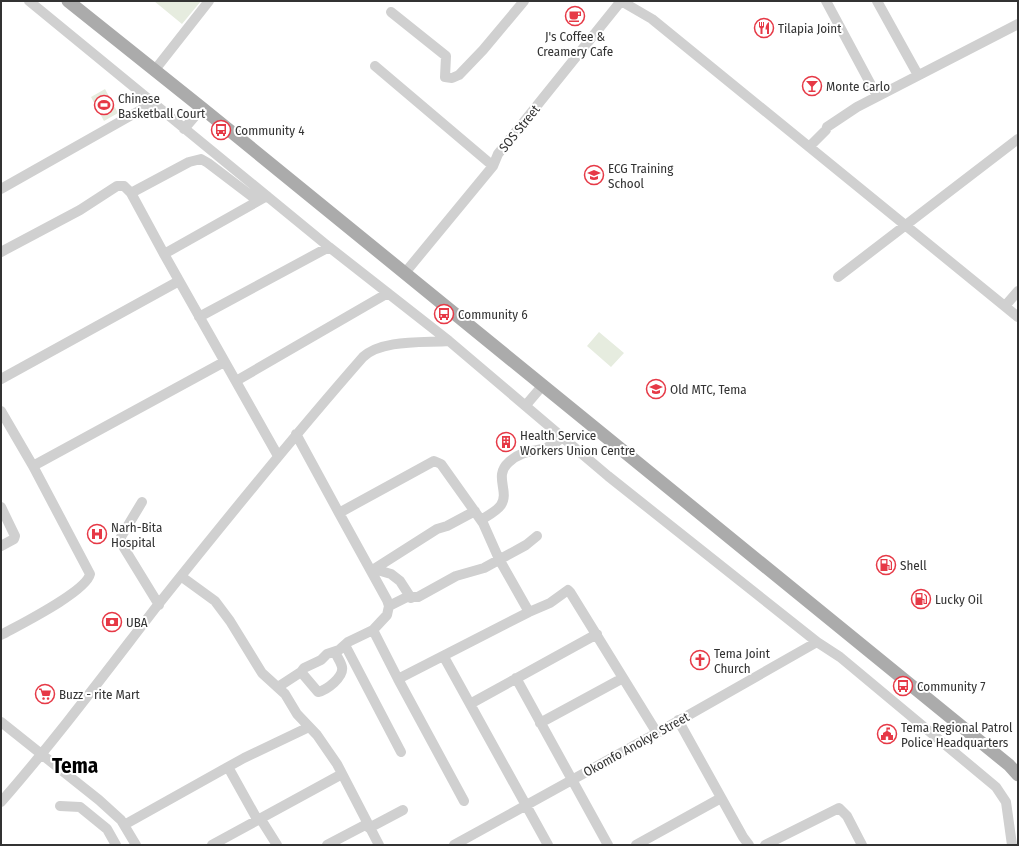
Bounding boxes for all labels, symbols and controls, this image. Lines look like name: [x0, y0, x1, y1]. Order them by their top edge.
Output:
cafe icon: J's Coffee & Creamery Cafe: [564, 5, 586, 27]
restaurant icon: Tilapia Joint: [753, 17, 775, 39]
place label: Tilapia Joint: [778, 21, 842, 36]
place label: J's Coffee & Creamery Cafe: [537, 29, 613, 59]
bar icon: Monte Carlo: [801, 75, 823, 97]
place label: Monte Carlo: [826, 79, 890, 94]
place label: Chinese Basketball Court: [118, 91, 206, 121]
sports icon: Chinese Basketball Court: [93, 94, 115, 116]
street label: SOS Street: [496, 101, 543, 155]
bus stop icon: Community 4: [210, 119, 232, 141]
place label: Community 4: [235, 123, 304, 138]
place label: ECG Training School: [608, 161, 674, 191]
school or university icon: ECG Training School: [583, 164, 605, 186]
bus stop icon: Community 6: [433, 303, 455, 325]
place label: Community 6: [458, 307, 528, 322]
school or university icon: Old MTC, Tema: [645, 378, 667, 400]
place label: Old MTC, Tema: [670, 382, 747, 397]
place label: Health Service Workers Union Centre: [520, 428, 635, 458]
building icon: Health Service Workers Union Centre: [495, 431, 517, 453]
place label: Narh-Bita Hospital: [111, 520, 162, 550]
hospital icon: Narh-Bita Hospital: [86, 523, 108, 545]
fuel station icon: Shell: [875, 554, 897, 576]
place label: Shell: [900, 558, 927, 573]
fuel station icon: Lucky Oil: [910, 588, 932, 610]
place label: Lucky Oil: [935, 592, 983, 607]
bank icon: UBA: [101, 611, 123, 633]
place label: UBA: [126, 615, 148, 630]
place label: Tema Joint Church: [714, 646, 771, 676]
church icon: Tema Joint Church: [689, 649, 711, 671]
bus stop icon: Community 7: [892, 675, 914, 697]
place label: Community 7: [917, 679, 985, 694]
supermarket icon: Buzz - rite Mart: [34, 683, 56, 705]
place label: Buzz - rite Mart: [59, 687, 141, 702]
street label: Okomfo Anokye Street: [581, 709, 692, 780]
place label: Tema Regional Patrol Police Headquarters: [901, 720, 1013, 750]
public building icon: Tema Regional Patrol Police Headquarters: [876, 723, 898, 745]
district label: Tema: [52, 753, 98, 779]

